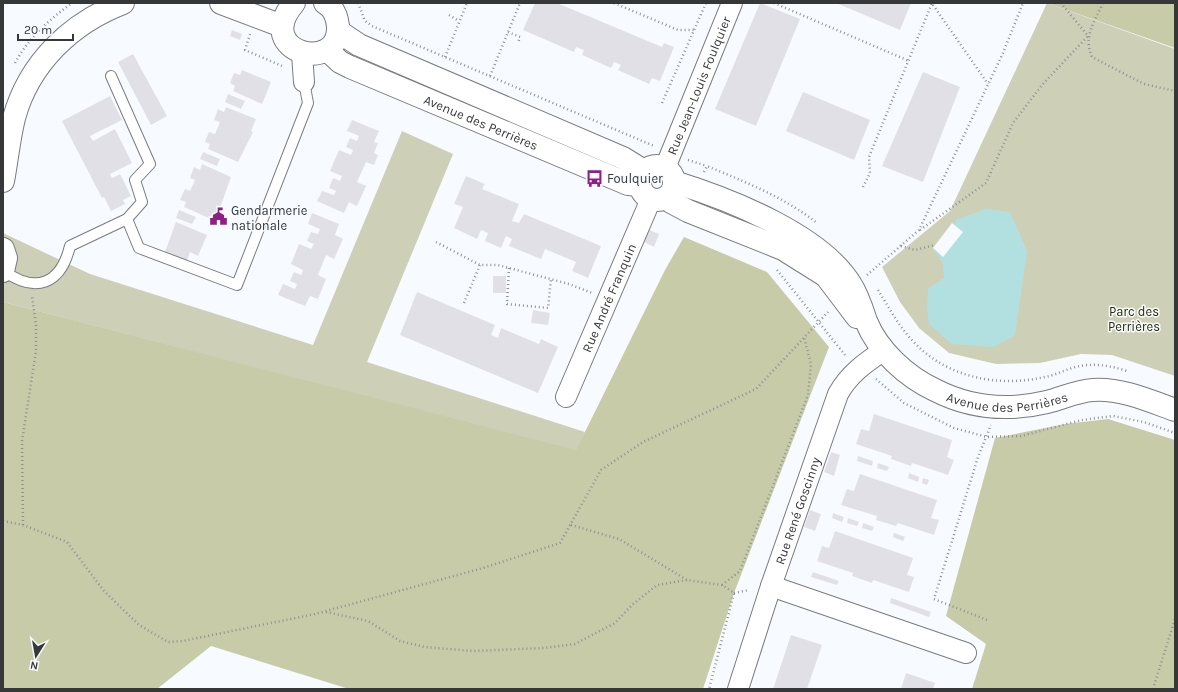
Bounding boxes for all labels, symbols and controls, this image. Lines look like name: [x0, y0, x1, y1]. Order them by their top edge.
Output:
street label: Rue Jean-Louis Foulquier: [664, 14, 734, 157]
scale bar: [18, 16, 73, 42]
text: 20 m: [24, 23, 52, 37]
street label: Avenue des Perrières: [422, 92, 540, 153]
bus stop icon: Foulquier: [584, 168, 604, 188]
place label: Foulquier: [607, 171, 663, 187]
place label: Gendarmerie nationale: [231, 203, 308, 233]
public building icon: Gendarmerie nationale: [208, 207, 228, 227]
street label: Rue André Franquin: [579, 241, 639, 355]
park label: Parc des Perrières: [1108, 304, 1160, 334]
street label: Avenue des Perrières: [945, 389, 1070, 415]
street label: Rue René Goscinny: [772, 455, 823, 566]
north arrow: [16, 636, 56, 676]
text: N: [29, 658, 39, 672]

